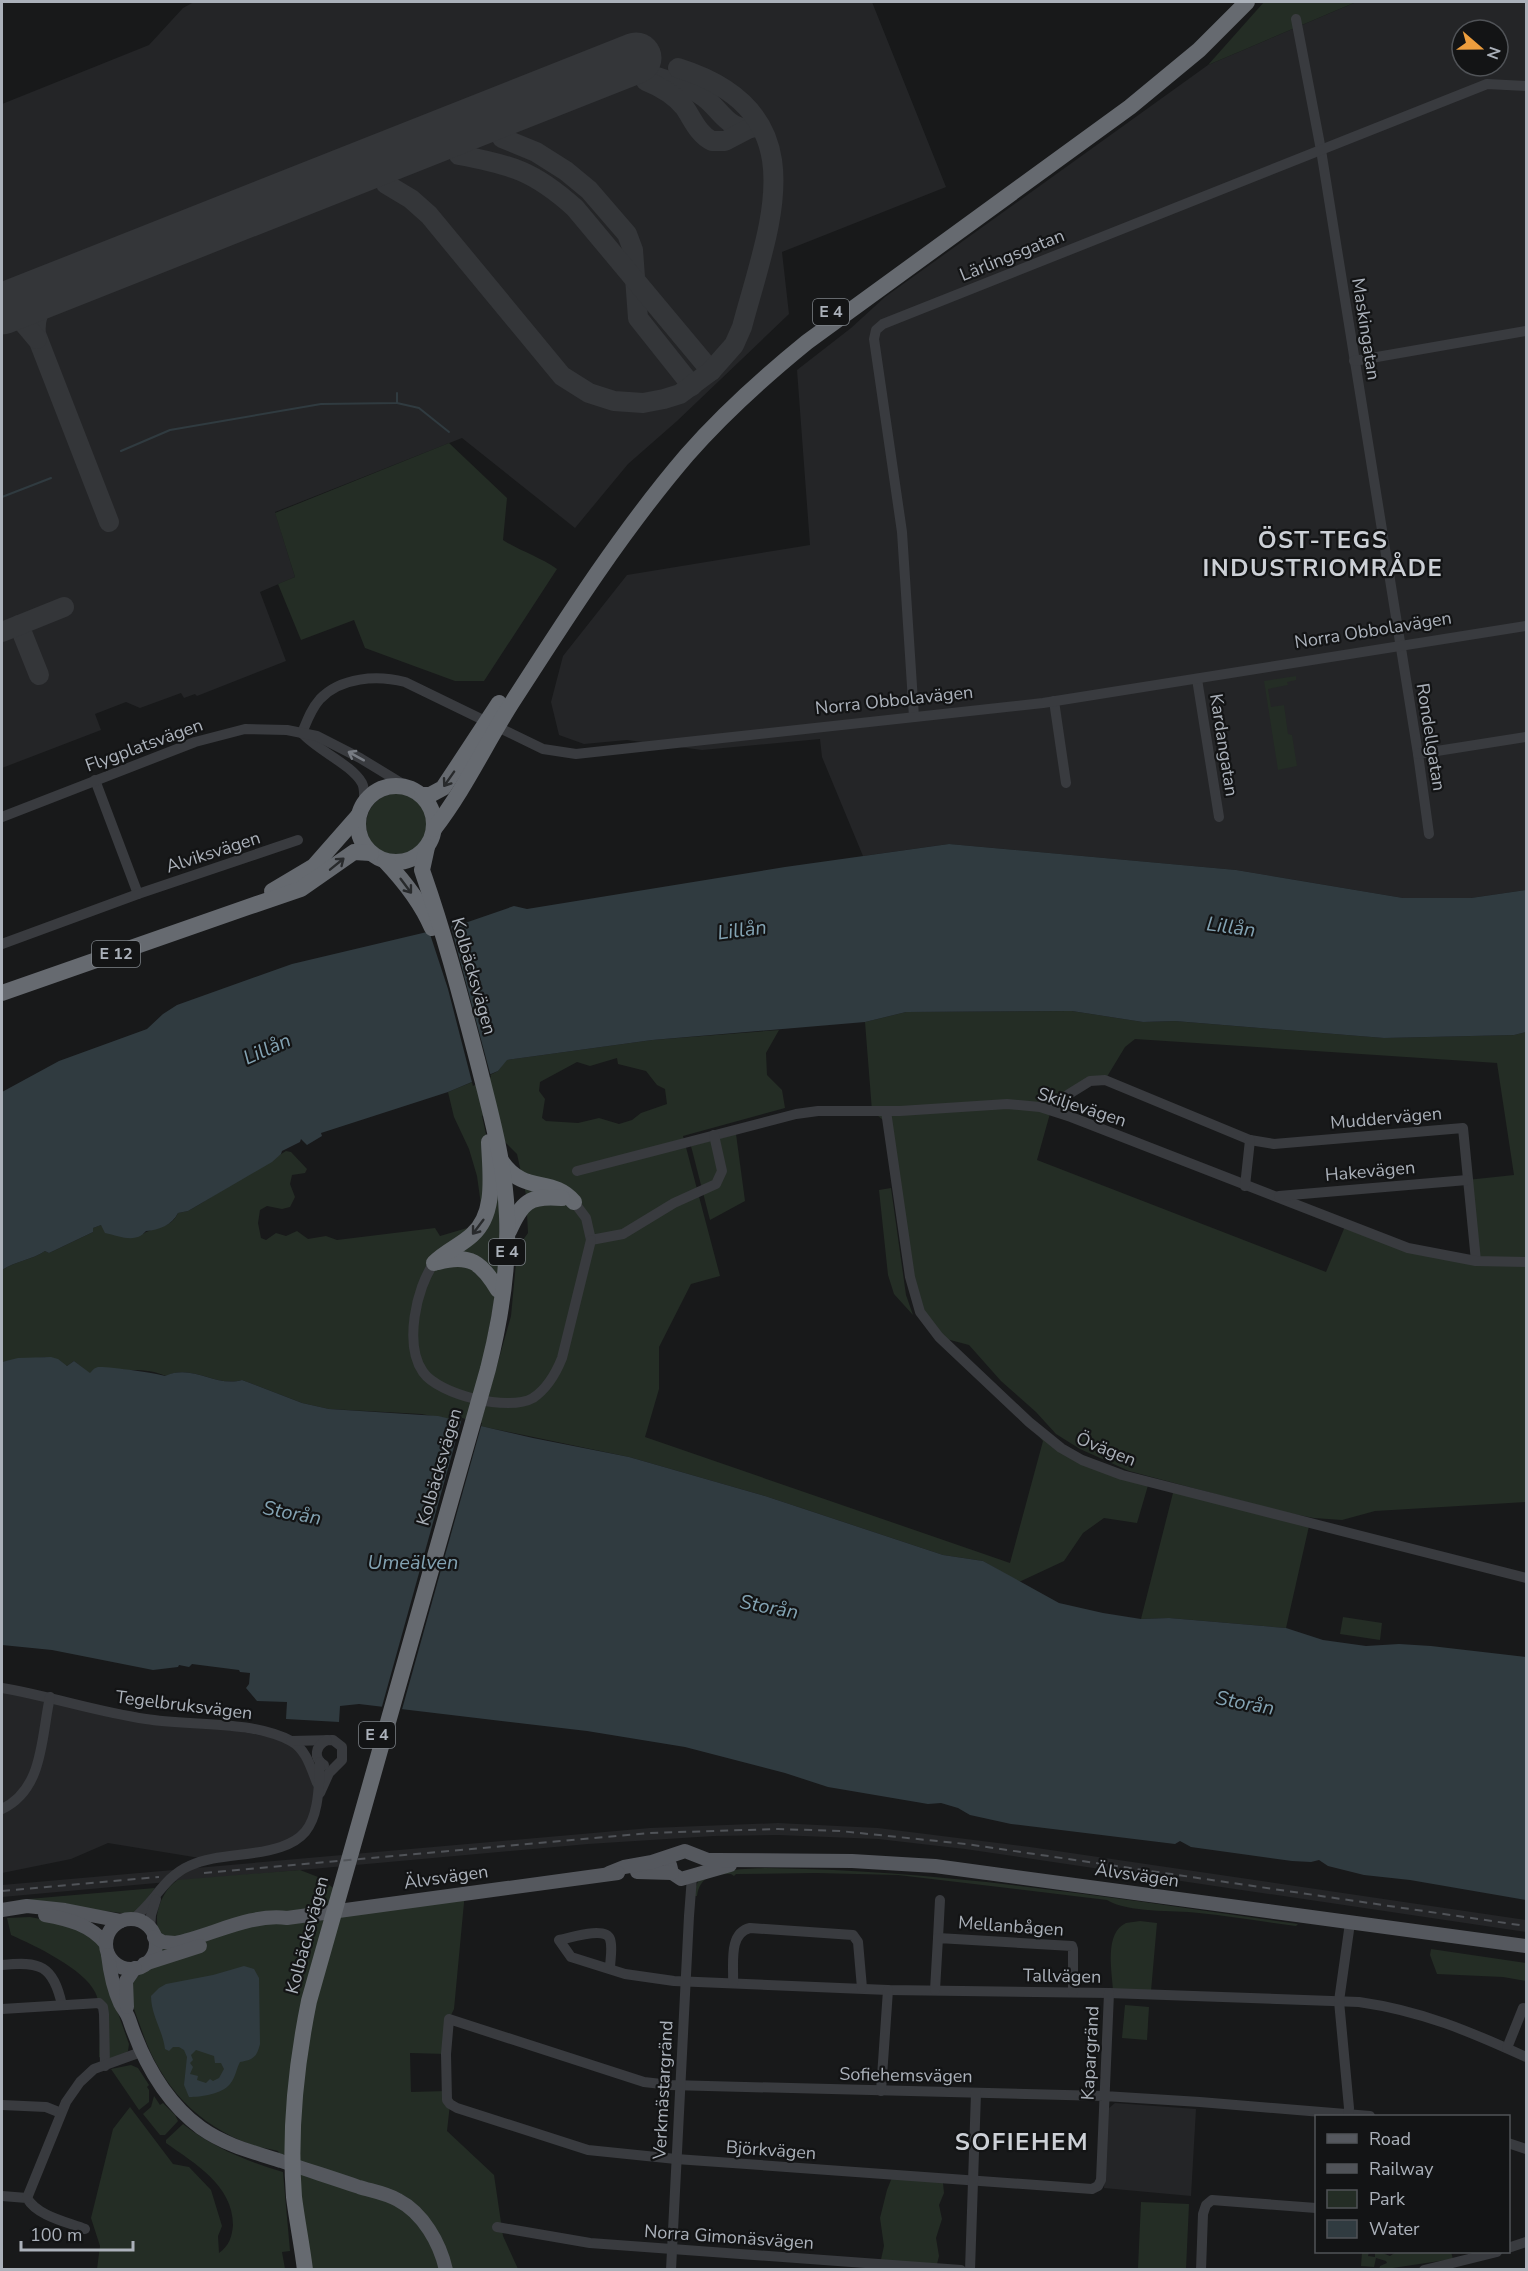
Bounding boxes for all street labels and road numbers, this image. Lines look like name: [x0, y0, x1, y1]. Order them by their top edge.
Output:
street label: Lärlingsgatan: [956, 223, 1068, 287]
street label: Maskingatan: [1346, 276, 1386, 382]
road number: E 4: [813, 299, 849, 325]
street label: Norra Obbolavägen: [1293, 606, 1453, 654]
street label: Norra Obbolavägen: [814, 680, 974, 720]
street label: Rondellgatan: [1411, 681, 1451, 793]
street label: Kardangatan: [1204, 692, 1244, 798]
street label: Flygplatsvägen: [82, 713, 206, 777]
street label: Alviksvägen: [163, 825, 263, 879]
street label: Kolbäcksvägen: [446, 915, 502, 1037]
road number: E 12: [92, 941, 140, 967]
street label: Skiljevägen: [1034, 1081, 1130, 1133]
street label: Muddervägen: [1329, 1101, 1443, 1135]
street label: Hakevägen: [1324, 1155, 1416, 1187]
road number: E 4: [489, 1239, 525, 1265]
street label: Kolbäcksvägen: [411, 1406, 467, 1528]
street label: Övägen: [1072, 1426, 1140, 1472]
street label: Tegelbruksvägen: [114, 1685, 254, 1725]
road number: E 4: [359, 1722, 395, 1748]
street label: Älvsvägen: [1093, 1857, 1181, 1893]
street label: Älvsvägen: [402, 1859, 490, 1895]
street label: Kolbäcksvägen: [280, 1873, 334, 1997]
street label: Mellanbågen: [957, 1910, 1065, 1942]
street label: Tallvägen: [1023, 1963, 1101, 1989]
street label: Kapargränd: [1076, 2005, 1104, 2101]
street label: Verkmästargränd: [647, 2020, 679, 2161]
street label: Sofiehemsvägen: [839, 2062, 973, 2088]
street label: Björkvägen: [725, 2135, 817, 2165]
street label: Norra Gimonäsvägen: [643, 2219, 815, 2255]

